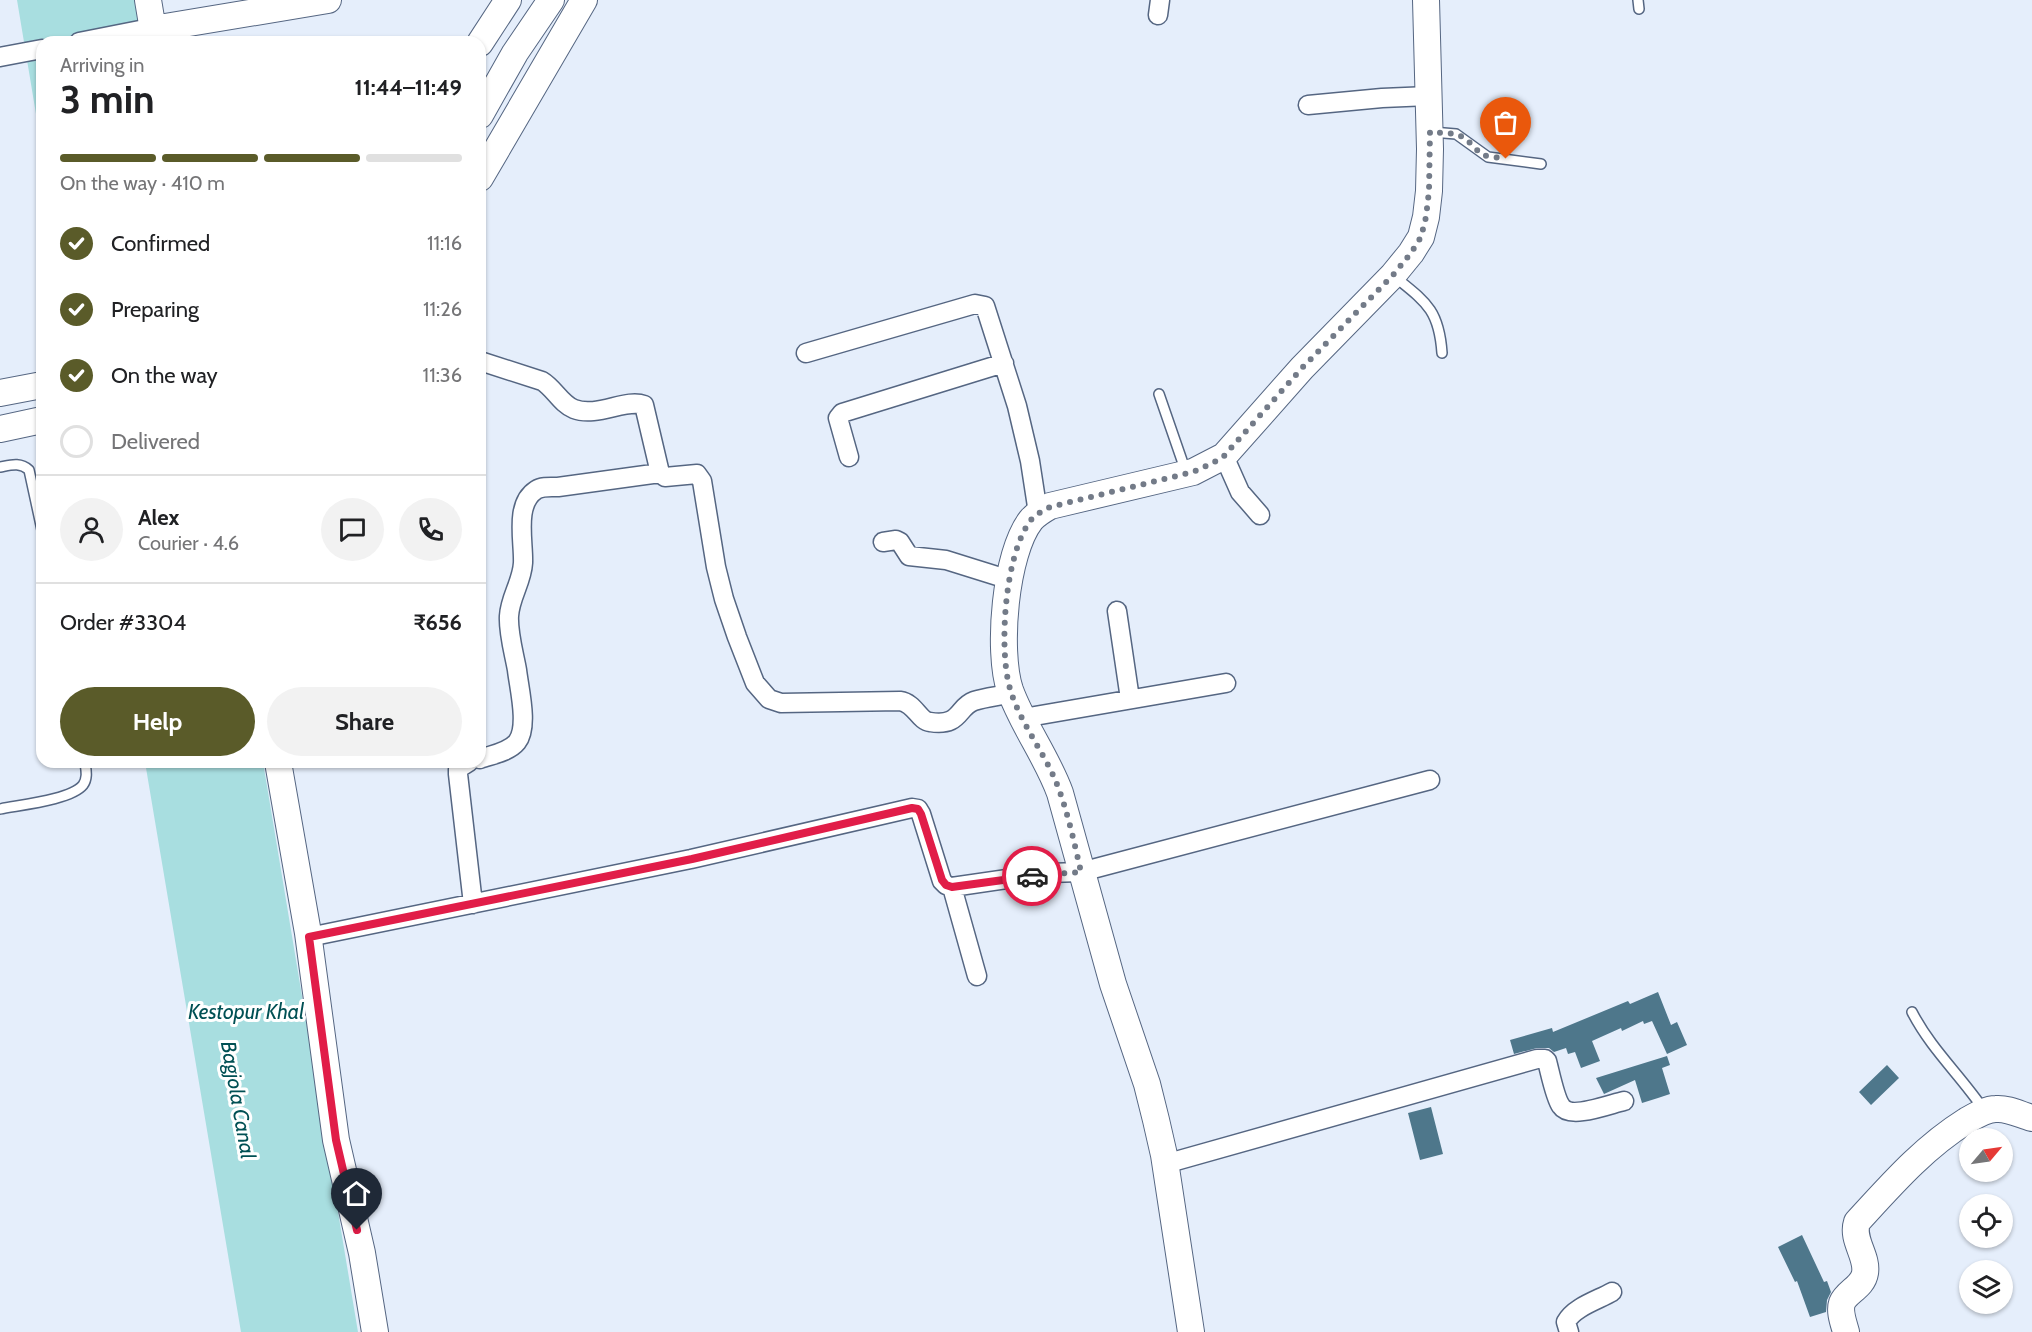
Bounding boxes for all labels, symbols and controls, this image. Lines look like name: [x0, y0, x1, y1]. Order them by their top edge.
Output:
text: Arriving in: [60, 53, 144, 77]
text: 11:44–11:49: [355, 74, 462, 101]
text: 3 min: [60, 75, 155, 123]
pin: [1480, 97, 1531, 159]
icon: bag: [1489, 106, 1522, 139]
text: On the way · 410 m: [60, 171, 225, 195]
icon: check: [60, 227, 93, 260]
text: Confirmed: [111, 230, 210, 257]
text: 11:16: [427, 231, 462, 255]
icon: check: [60, 293, 93, 326]
text: Preparing: [111, 296, 199, 323]
text: 11:26: [423, 297, 462, 321]
icon: check: [60, 359, 93, 392]
text: On the way: [111, 362, 218, 389]
text: 11:36: [423, 363, 462, 387]
text: Delivered: [111, 428, 200, 455]
button: person: [60, 498, 123, 561]
button: chat: [321, 498, 384, 561]
button: phone: [399, 498, 462, 561]
text: Alex: [138, 504, 179, 531]
text: Courier · 4.6: [138, 531, 239, 555]
text: Order #3304: [60, 609, 186, 636]
text: ₹656: [413, 609, 462, 636]
button: Help: [60, 687, 255, 756]
button: Share: [267, 687, 462, 756]
courier: [1002, 846, 1062, 906]
icon: car: [1016, 860, 1049, 893]
water label: Kestopur Khal: [188, 999, 304, 1024]
water label: Bagjola Canal: [215, 1039, 261, 1161]
north arrow: [1959, 1128, 2013, 1182]
map controls: [1959, 1128, 2013, 1314]
pin: [331, 1168, 382, 1230]
icon: home: [340, 1177, 373, 1210]
button: locate: [1959, 1194, 2013, 1248]
button: layers: [1959, 1260, 2013, 1314]

